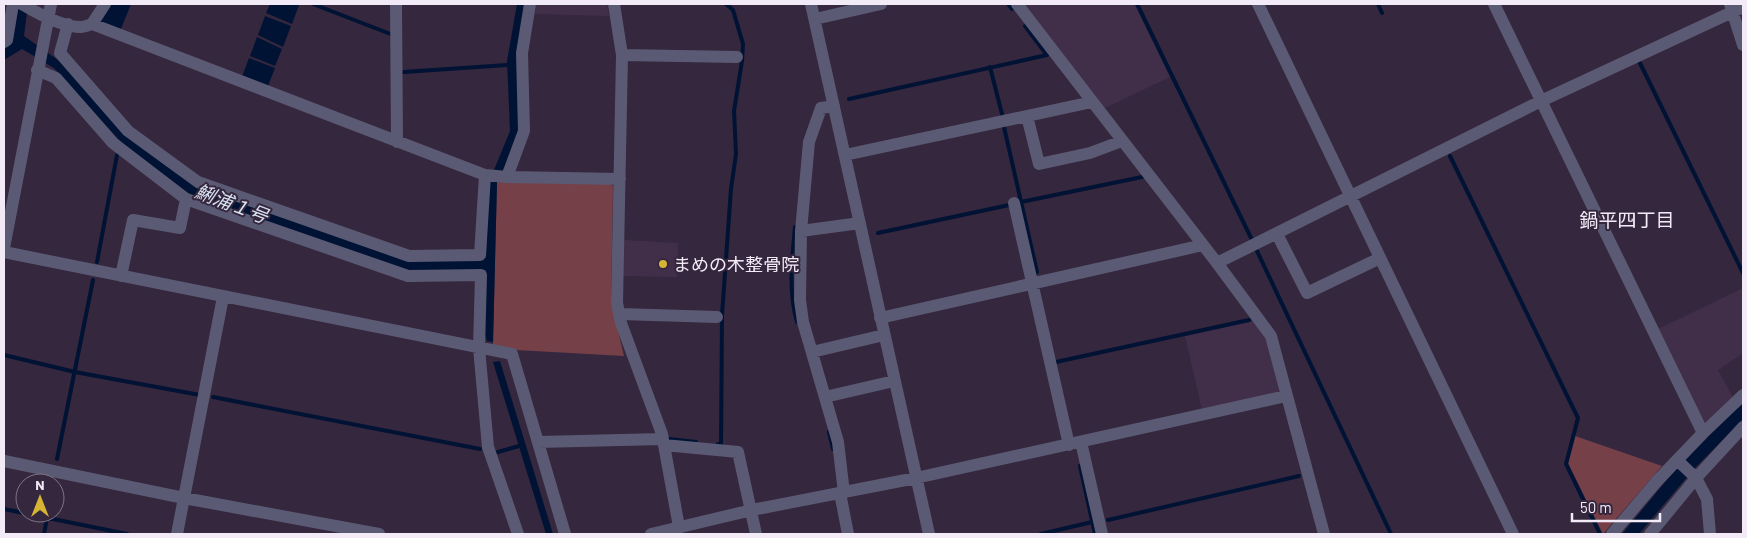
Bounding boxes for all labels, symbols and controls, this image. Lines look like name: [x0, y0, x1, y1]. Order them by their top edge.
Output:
water label: 鯏浦１号: [192, 179, 273, 228]
district label: 鍋平四丁目: [1579, 208, 1675, 231]
place label: まめの木整骨院: [673, 253, 799, 275]
marker: まめの木整骨院: [657, 258, 669, 270]
north arrow: [15, 473, 65, 523]
text: N: [35, 476, 45, 493]
scale bar: [1572, 490, 1660, 522]
text: 50 m: [1580, 498, 1612, 516]

